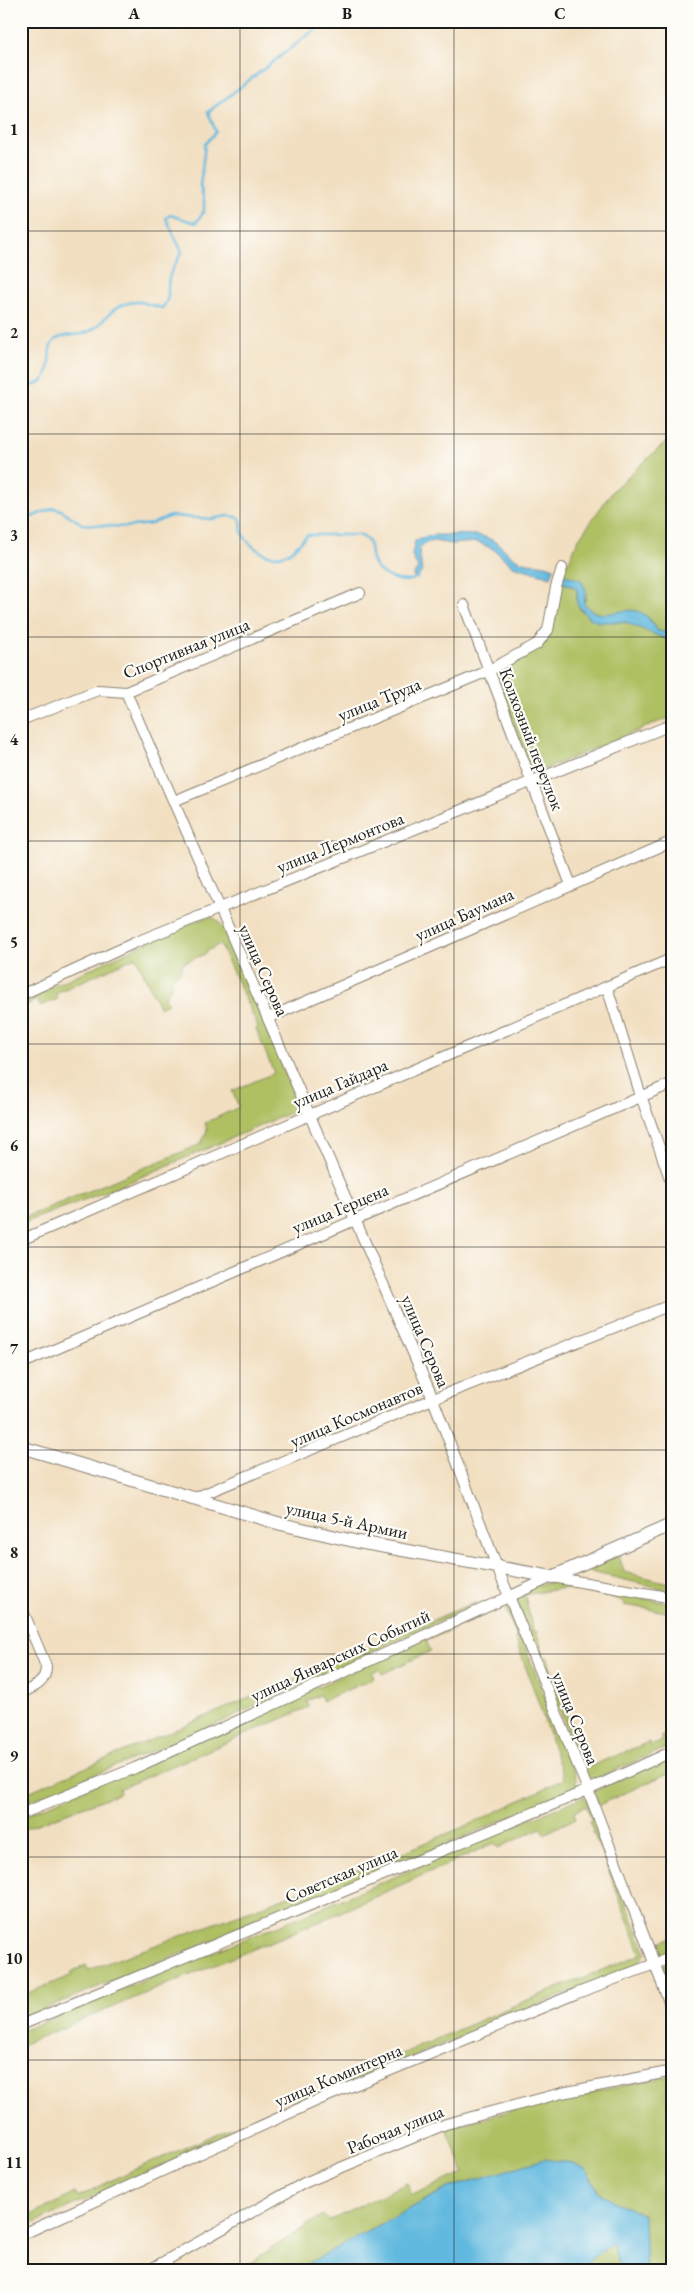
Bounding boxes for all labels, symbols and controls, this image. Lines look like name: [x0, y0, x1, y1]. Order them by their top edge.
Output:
text: A: [127, 3, 140, 24]
text: B: [342, 3, 352, 24]
text: C: [554, 3, 566, 24]
text: 1: [10, 119, 18, 140]
text: 2: [10, 322, 19, 343]
text: 3: [10, 525, 18, 546]
street label: Спортивная улица: [119, 612, 254, 684]
street label: Колхозный переулок: [494, 664, 570, 814]
street label: улица Труда: [334, 672, 425, 726]
text: 4: [10, 729, 19, 750]
street label: улица Лермонтова: [273, 806, 408, 878]
street label: улица Баумана: [411, 882, 518, 946]
street label: улица Серова: [233, 920, 295, 1020]
text: 5: [10, 932, 18, 953]
street label: улица Гайдара: [289, 1052, 392, 1113]
text: 6: [10, 1135, 19, 1156]
street label: улица Герцена: [288, 1177, 392, 1239]
street label: улица Серова: [396, 1291, 456, 1392]
text: 7: [10, 1338, 19, 1359]
street label: улица Космонавтов: [286, 1376, 426, 1452]
street label: улица 5-й Армии: [284, 1496, 411, 1544]
text: 8: [10, 1542, 18, 1563]
street label: улица Январских Событий: [247, 1603, 434, 1707]
street label: улица Серова: [547, 1668, 605, 1769]
text: 9: [10, 1745, 19, 1766]
street label: Советская улица: [281, 1840, 401, 1908]
text: 10: [6, 1948, 23, 1969]
street label: улица Коминтерна: [271, 2037, 406, 2112]
street label: Рабочая улица: [343, 2099, 447, 2159]
text: 11: [6, 2152, 22, 2173]

